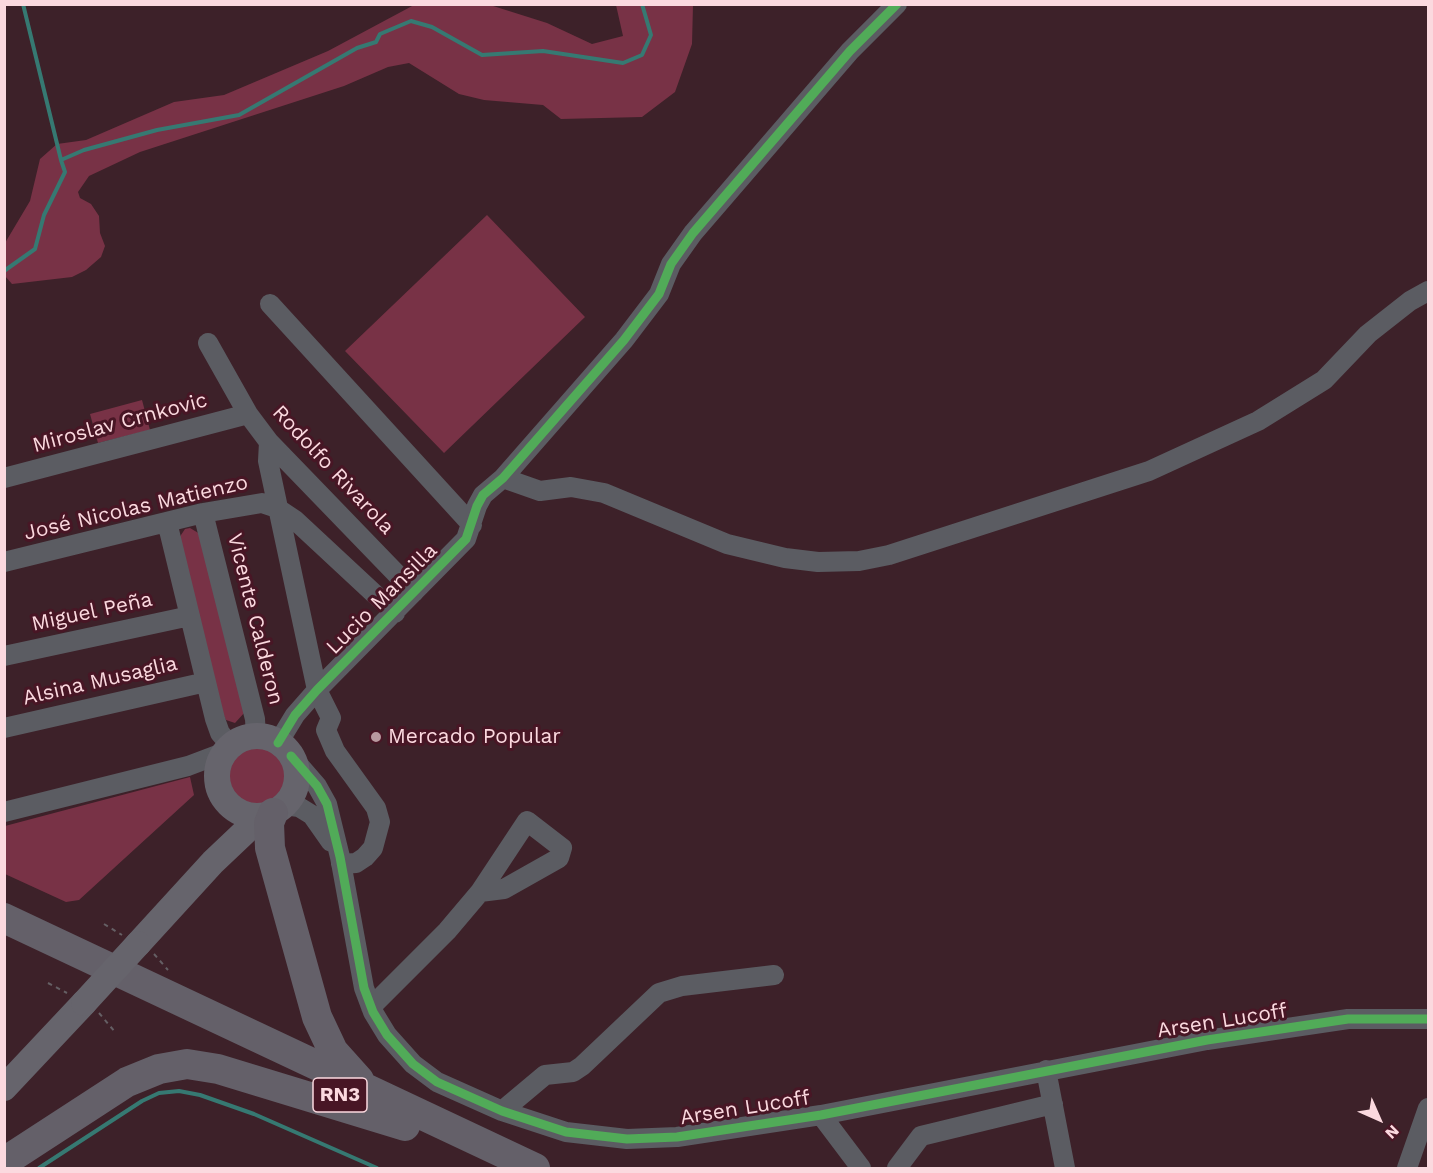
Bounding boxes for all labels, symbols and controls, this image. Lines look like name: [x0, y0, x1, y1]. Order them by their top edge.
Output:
street label: Miroslav Crnkovic: [30, 388, 210, 458]
street label: Rodolfo Rivarola: [267, 400, 399, 540]
street label: José Nicolas Matienzo: [22, 470, 250, 546]
street label: Vicente Calderon: [222, 531, 288, 707]
street label: Lucio Mansilla: [321, 538, 443, 660]
street label: Miguel Peña: [29, 587, 155, 637]
street label: Alsina Musaglia: [20, 651, 180, 711]
place label: Mercado Popular: [388, 724, 561, 750]
marker: Mercado Popular: [369, 730, 383, 744]
street label: Arsen Lucoff: [1155, 998, 1289, 1044]
road number: RN3: [313, 1078, 367, 1112]
street label: Arsen Lucoff: [678, 1085, 812, 1131]
north arrow: [1349, 1089, 1409, 1149]
text: N: [1381, 1121, 1403, 1143]

